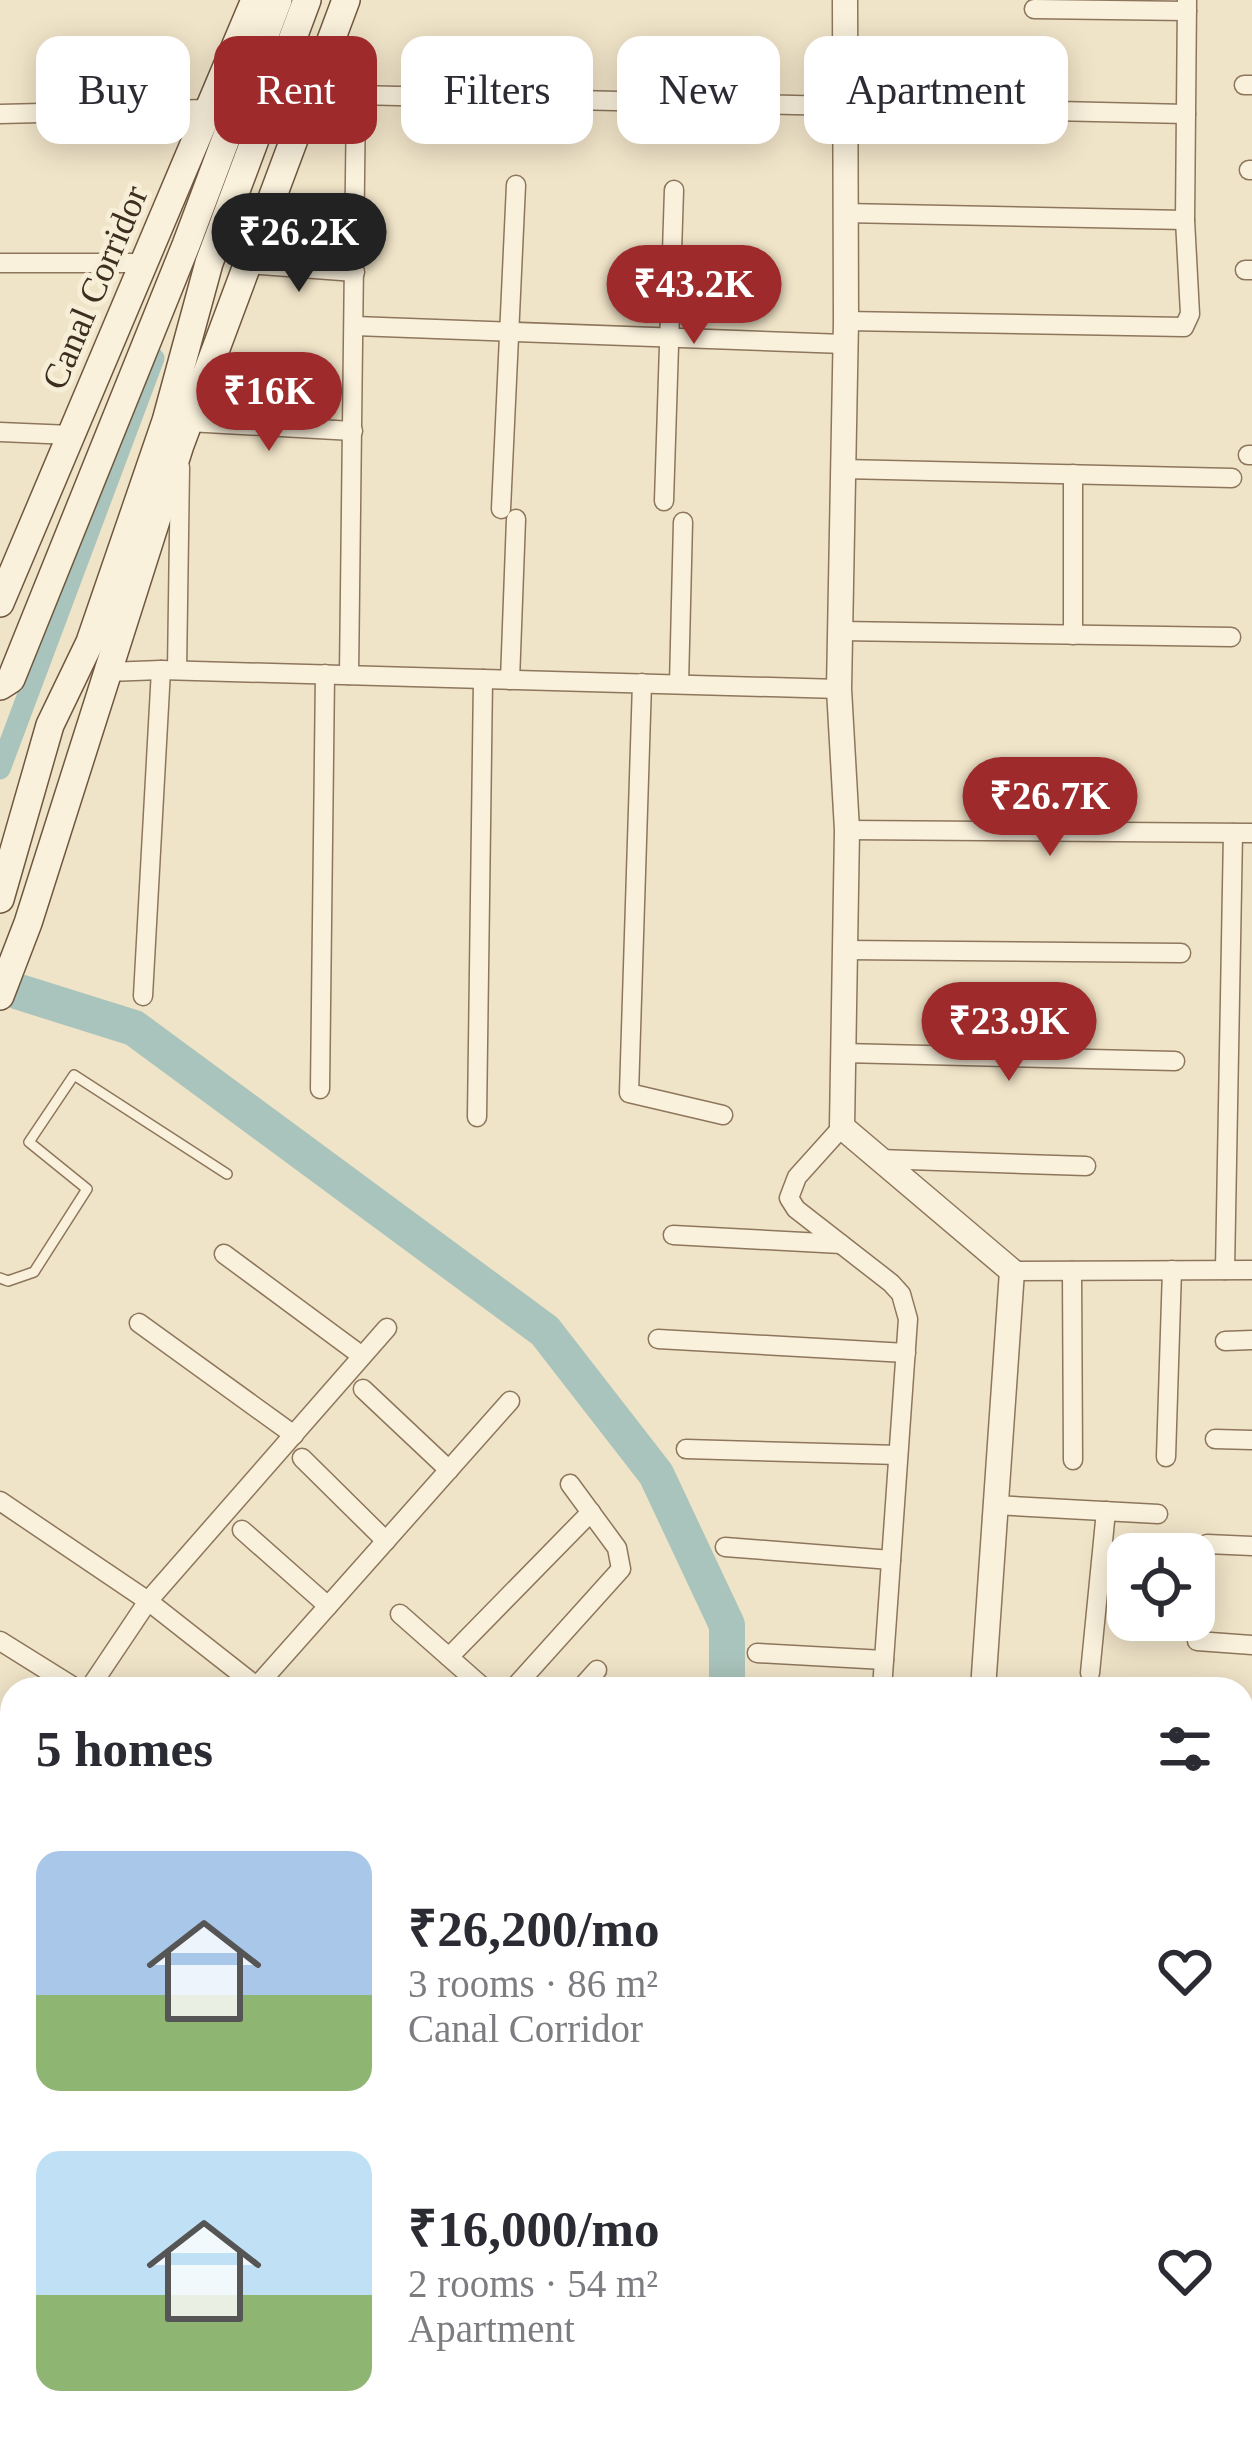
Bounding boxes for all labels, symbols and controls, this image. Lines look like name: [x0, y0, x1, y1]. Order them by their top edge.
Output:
chip: Buy: [36, 36, 190, 144]
chip: Rent: [214, 36, 377, 144]
chip: Filters: [401, 36, 593, 144]
chip: New: [617, 36, 780, 144]
chip: Apartment: [804, 36, 1068, 144]
street label: Canal Corridor: [34, 180, 156, 395]
pin: ₹26.2K: [201, 193, 397, 295]
text: ₹26.2K: [239, 210, 359, 253]
pin: ₹43.2K: [596, 245, 792, 347]
text: ₹43.2K: [634, 262, 754, 305]
pin: ₹16K: [198, 352, 340, 454]
text: ₹16K: [223, 369, 315, 412]
pin: ₹26.7K: [952, 757, 1148, 859]
text: ₹26.7K: [990, 774, 1110, 817]
pin: ₹23.9K: [911, 982, 1107, 1084]
text: ₹23.9K: [949, 999, 1069, 1042]
map controls: [1107, 1533, 1215, 1641]
button: locate: [1107, 1533, 1215, 1641]
icon: filters: [1152, 1716, 1218, 1782]
text: 5 homes: [36, 1721, 213, 1777]
icon: home: [132, 1899, 276, 2043]
text: ₹26,200/mo: [408, 1901, 660, 1957]
icon: heart: [1152, 1938, 1218, 2004]
text: 3 rooms · 86 m²: [408, 1962, 658, 2005]
text: Canal Corridor: [408, 2007, 643, 2050]
icon: home: [132, 2199, 276, 2343]
text: ₹16,000/mo: [408, 2201, 660, 2257]
icon: heart: [1152, 2238, 1218, 2304]
text: 2 rooms · 54 m²: [408, 2262, 658, 2305]
text: Apartment: [408, 2307, 575, 2350]

